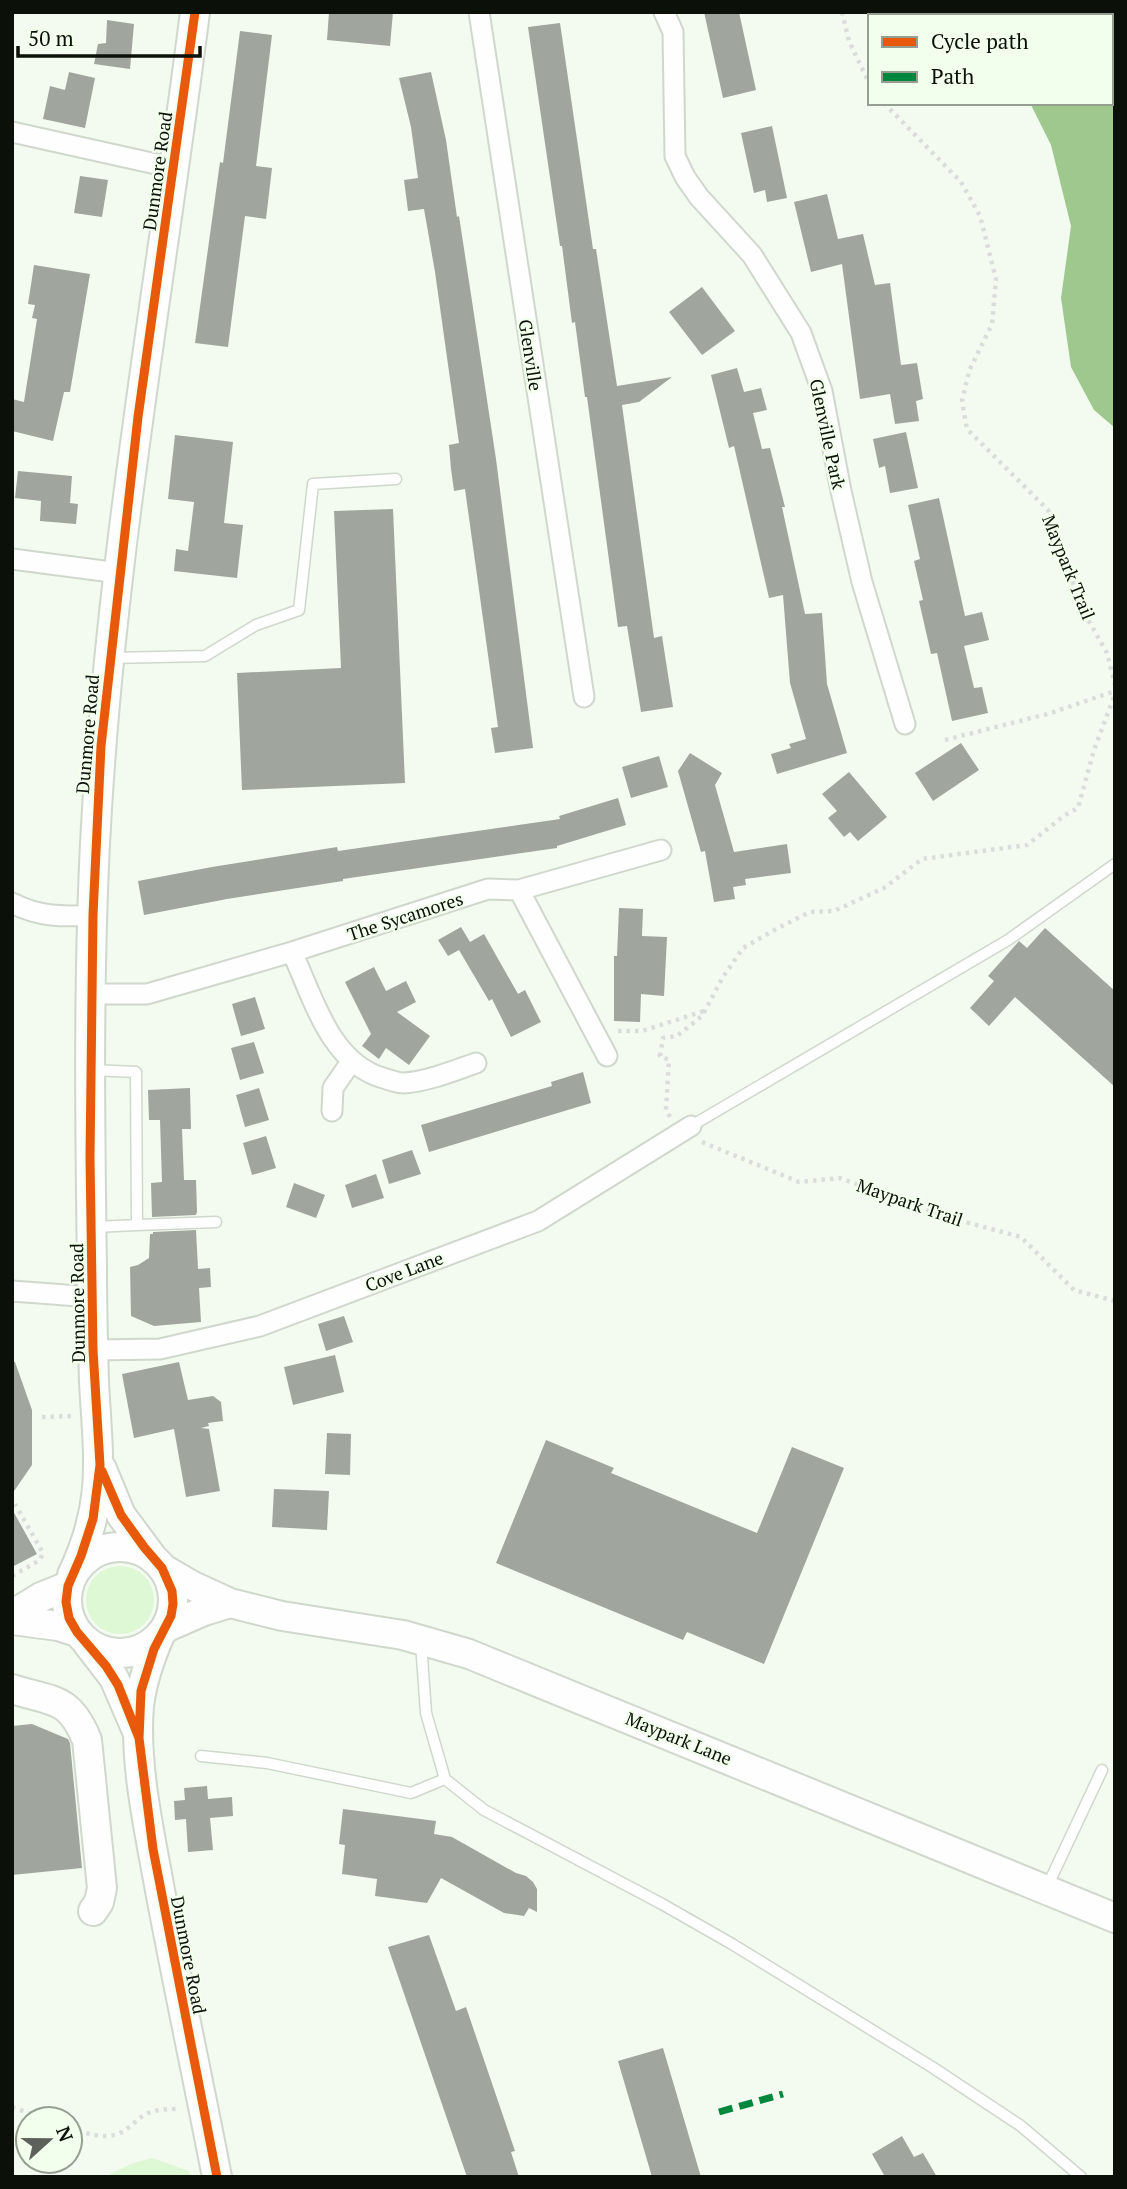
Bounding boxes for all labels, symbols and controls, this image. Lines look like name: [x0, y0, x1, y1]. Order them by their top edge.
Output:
scale bar: [18, 14, 200, 58]
legend: [868, 14, 1113, 105]
text: 50 m: [28, 24, 74, 52]
text: Cycle path: [931, 27, 1029, 55]
text: Path: [931, 62, 974, 90]
street label: Dunmore Road: [137, 110, 177, 232]
street label: Glenville: [514, 318, 548, 392]
street label: Glenville Park: [805, 377, 852, 492]
street label: Maypark Trail: [1037, 511, 1101, 623]
street label: Dunmore Road: [70, 673, 104, 795]
street label: The Sycamores: [344, 886, 466, 946]
street label: Maypark Trail: [854, 1173, 966, 1231]
street label: Dunmore Road: [64, 1243, 90, 1363]
street label: Cove Lane: [362, 1245, 446, 1297]
street label: Maypark Lane: [622, 1706, 736, 1770]
street label: Dunmore Road: [166, 1894, 212, 2016]
north arrow: [14, 2105, 84, 2175]
text: N: [51, 2123, 80, 2145]

